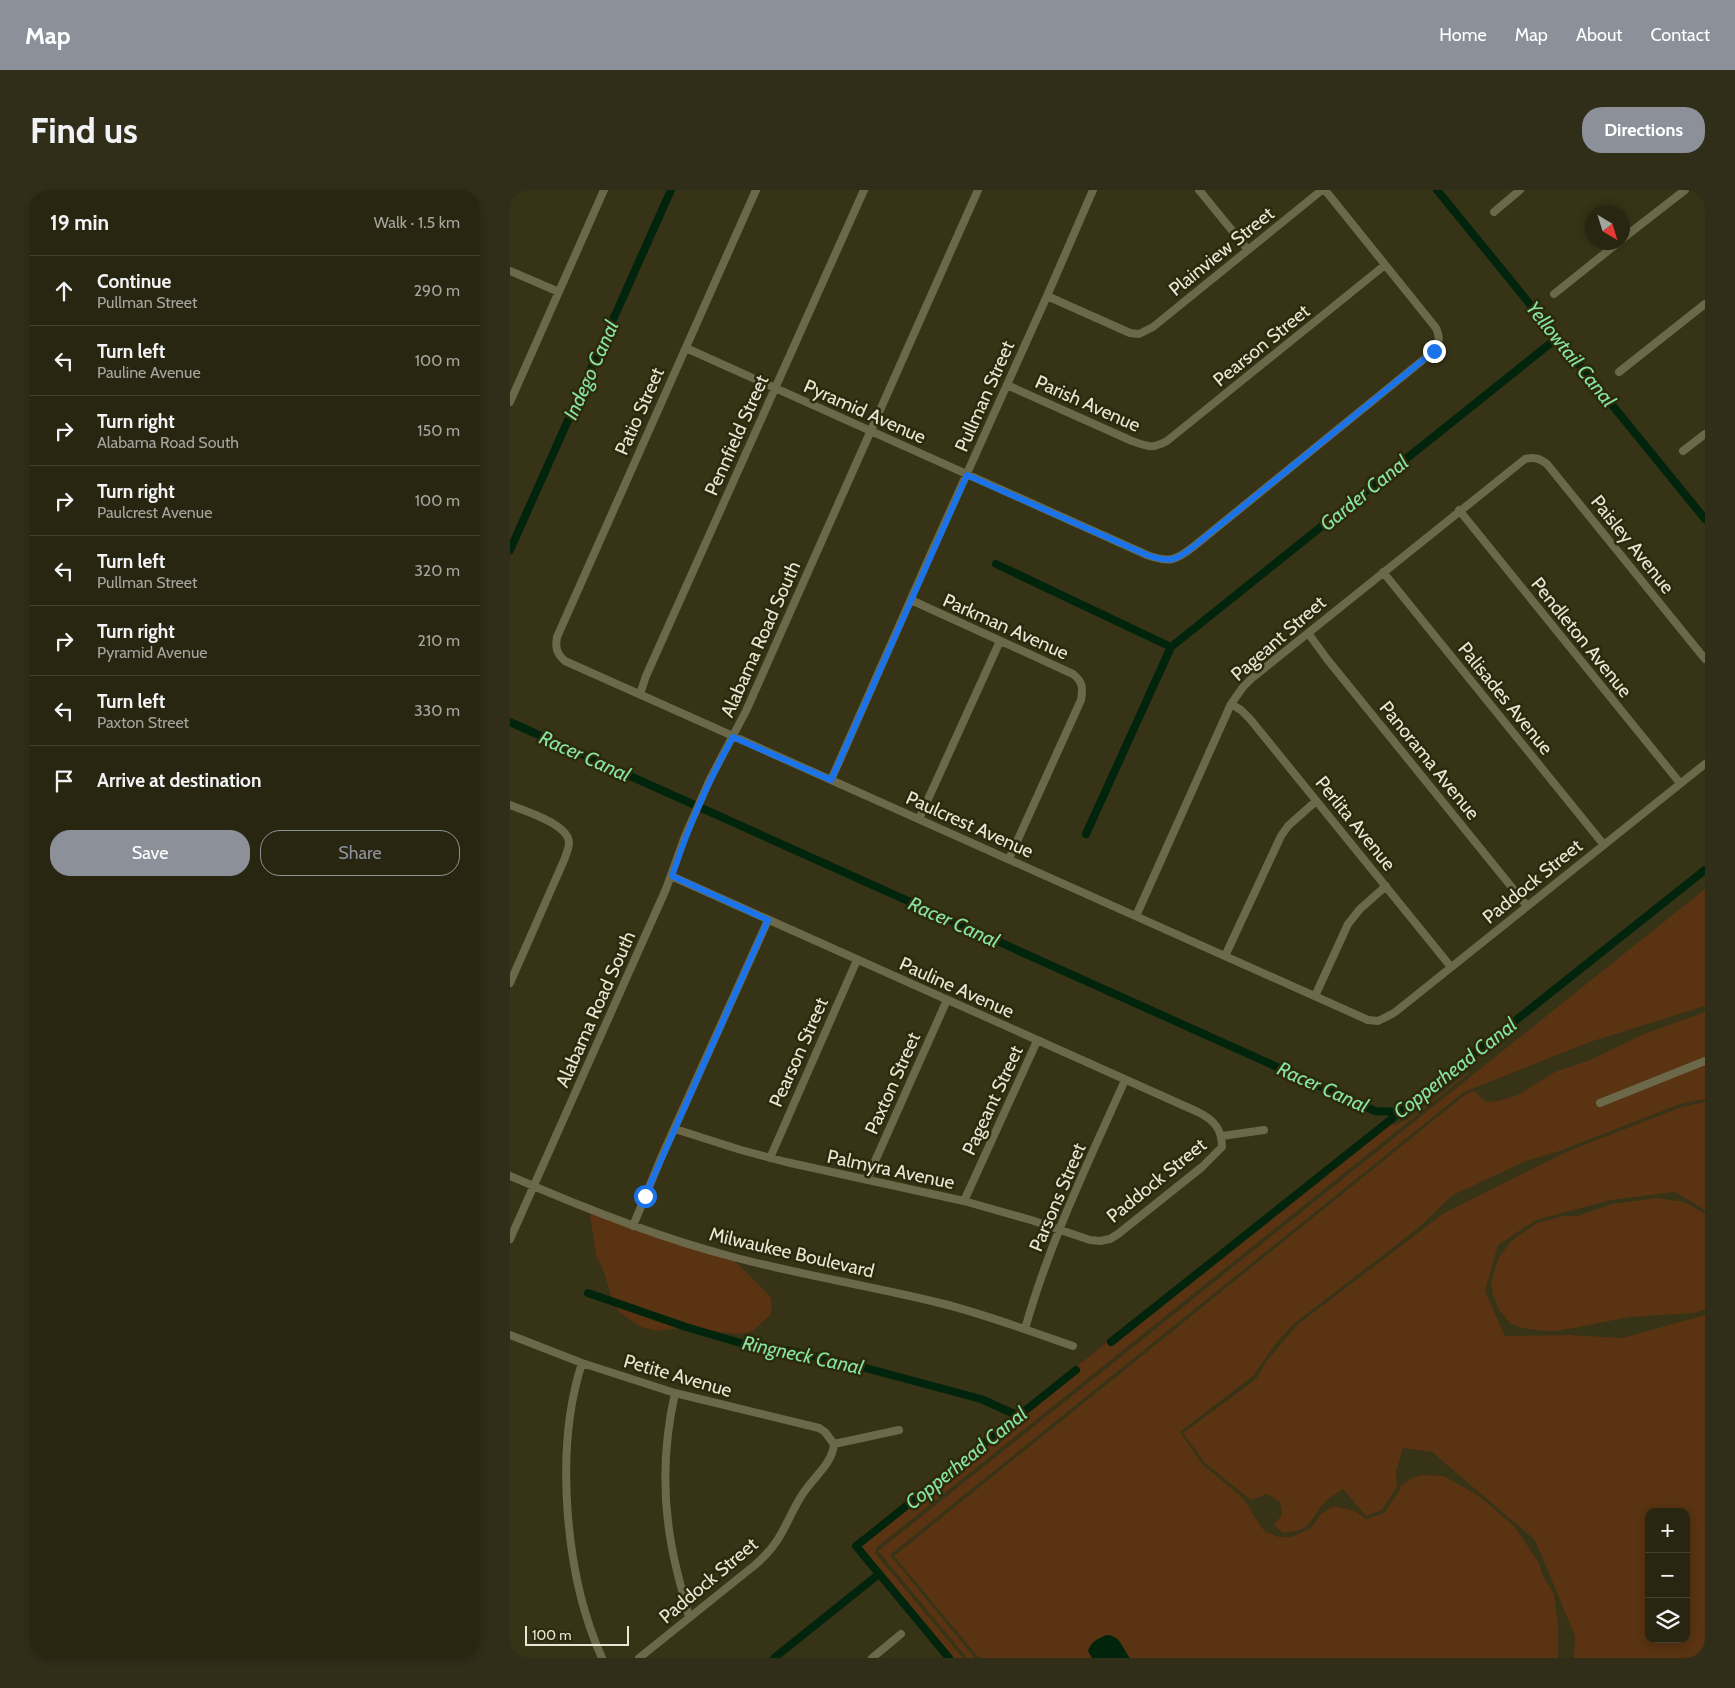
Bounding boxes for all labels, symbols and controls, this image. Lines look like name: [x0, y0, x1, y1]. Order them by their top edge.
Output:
text: Map: [25, 21, 71, 50]
text: Home: [1439, 24, 1487, 46]
text: Map: [1515, 24, 1548, 46]
text: About: [1576, 24, 1622, 46]
text: Contact: [1650, 24, 1710, 46]
button: Directions: [1582, 107, 1705, 153]
text: Find us: [30, 109, 138, 152]
street label: Plainview Street: [1164, 202, 1279, 301]
north arrow: [1585, 205, 1630, 250]
text: 19 min: [50, 210, 109, 235]
text: Walk · 1.5 km: [374, 213, 460, 232]
text: Continue: [97, 270, 171, 293]
icon: ahead: [50, 277, 78, 305]
text: 290 m: [414, 281, 460, 300]
text: Pullman Street: [97, 293, 197, 312]
water label: Yellowtail Canal: [1521, 296, 1621, 412]
street label: Pearson Street: [1208, 299, 1315, 391]
water label: Indego Canal: [558, 316, 624, 423]
street label: Pullman Street: [950, 337, 1019, 455]
text: Turn left: [97, 340, 165, 363]
route end: [1423, 340, 1446, 363]
icon: left: [50, 347, 78, 375]
text: 100 m: [415, 351, 460, 370]
text: Pauline Avenue: [97, 363, 201, 382]
street label: Patio Street: [610, 363, 669, 459]
street label: Parish Avenue: [1032, 370, 1144, 437]
street label: Pennfield Street: [700, 371, 774, 499]
street label: Pyramid Avenue: [800, 374, 930, 449]
text: Turn right: [97, 410, 175, 433]
icon: right: [50, 417, 78, 445]
text: 150 m: [417, 421, 460, 440]
text: Alabama Road South: [97, 433, 239, 452]
water label: Garder Canal: [1315, 450, 1413, 536]
text: Turn right: [97, 480, 175, 503]
icon: right: [50, 487, 78, 515]
text: 100 m: [415, 491, 460, 510]
street label: Paisley Avenue: [1586, 491, 1679, 598]
text: Paulcrest Avenue: [97, 503, 212, 522]
text: Turn left: [97, 550, 165, 573]
icon: left: [50, 557, 78, 585]
street label: Alabama Road South: [716, 558, 805, 721]
text: 320 m: [414, 561, 460, 580]
text: Pullman Street: [97, 573, 197, 592]
street label: Pendleton Avenue: [1526, 573, 1637, 702]
street label: Parkman Avenue: [939, 588, 1072, 665]
street label: Pageant Street: [1226, 591, 1331, 686]
text: Turn right: [97, 620, 175, 643]
icon: right: [50, 627, 78, 655]
text: 210 m: [418, 631, 460, 650]
street label: Palisades Avenue: [1453, 637, 1558, 759]
text: Pyramid Avenue: [97, 643, 208, 662]
text: Turn left: [97, 690, 165, 713]
street label: Panorama Avenue: [1375, 696, 1485, 825]
icon: left: [50, 697, 78, 725]
text: 330 m: [414, 701, 460, 720]
text: Paxton Street: [97, 713, 189, 732]
water label: Racer Canal: [536, 725, 635, 787]
icon: arrive: [50, 767, 78, 795]
text: Arrive at destination: [97, 769, 261, 792]
street label: Perlita Avenue: [1311, 771, 1401, 875]
street label: Paulcrest Avenue: [903, 786, 1037, 863]
button: Save: [50, 830, 250, 876]
button: Share: [260, 830, 460, 876]
street label: Paddock Street: [1478, 834, 1587, 929]
water label: Racer Canal: [905, 891, 1004, 953]
street label: Alabama Road South: [551, 928, 640, 1091]
street label: Pauline Avenue: [896, 952, 1018, 1023]
street label: Pearson Street: [764, 993, 833, 1111]
water label: Copperhead Canal: [1389, 1012, 1522, 1124]
street label: Paxton Street: [860, 1028, 925, 1138]
street label: Pageant Street: [957, 1041, 1028, 1159]
water label: Racer Canal: [1274, 1056, 1373, 1118]
street label: Paddock Street: [1102, 1133, 1211, 1228]
street label: Parsons Street: [1024, 1139, 1091, 1255]
street label: Palmyra Avenue: [825, 1145, 957, 1194]
route start: [634, 1185, 657, 1208]
street label: Milwaukee Boulevard: [707, 1222, 877, 1283]
water label: Ringneck Canal: [740, 1330, 866, 1380]
street label: Petite Avenue: [621, 1349, 735, 1402]
water label: Copperhead Canal: [900, 1401, 1032, 1514]
map controls: [1645, 1508, 1690, 1643]
button: +: [1645, 1508, 1690, 1553]
street label: Paddock Street: [654, 1532, 763, 1628]
button: −: [1645, 1553, 1690, 1598]
button: layers: [1645, 1598, 1690, 1643]
scale bar: [525, 1623, 629, 1646]
text: 100 m: [532, 1626, 572, 1644]

